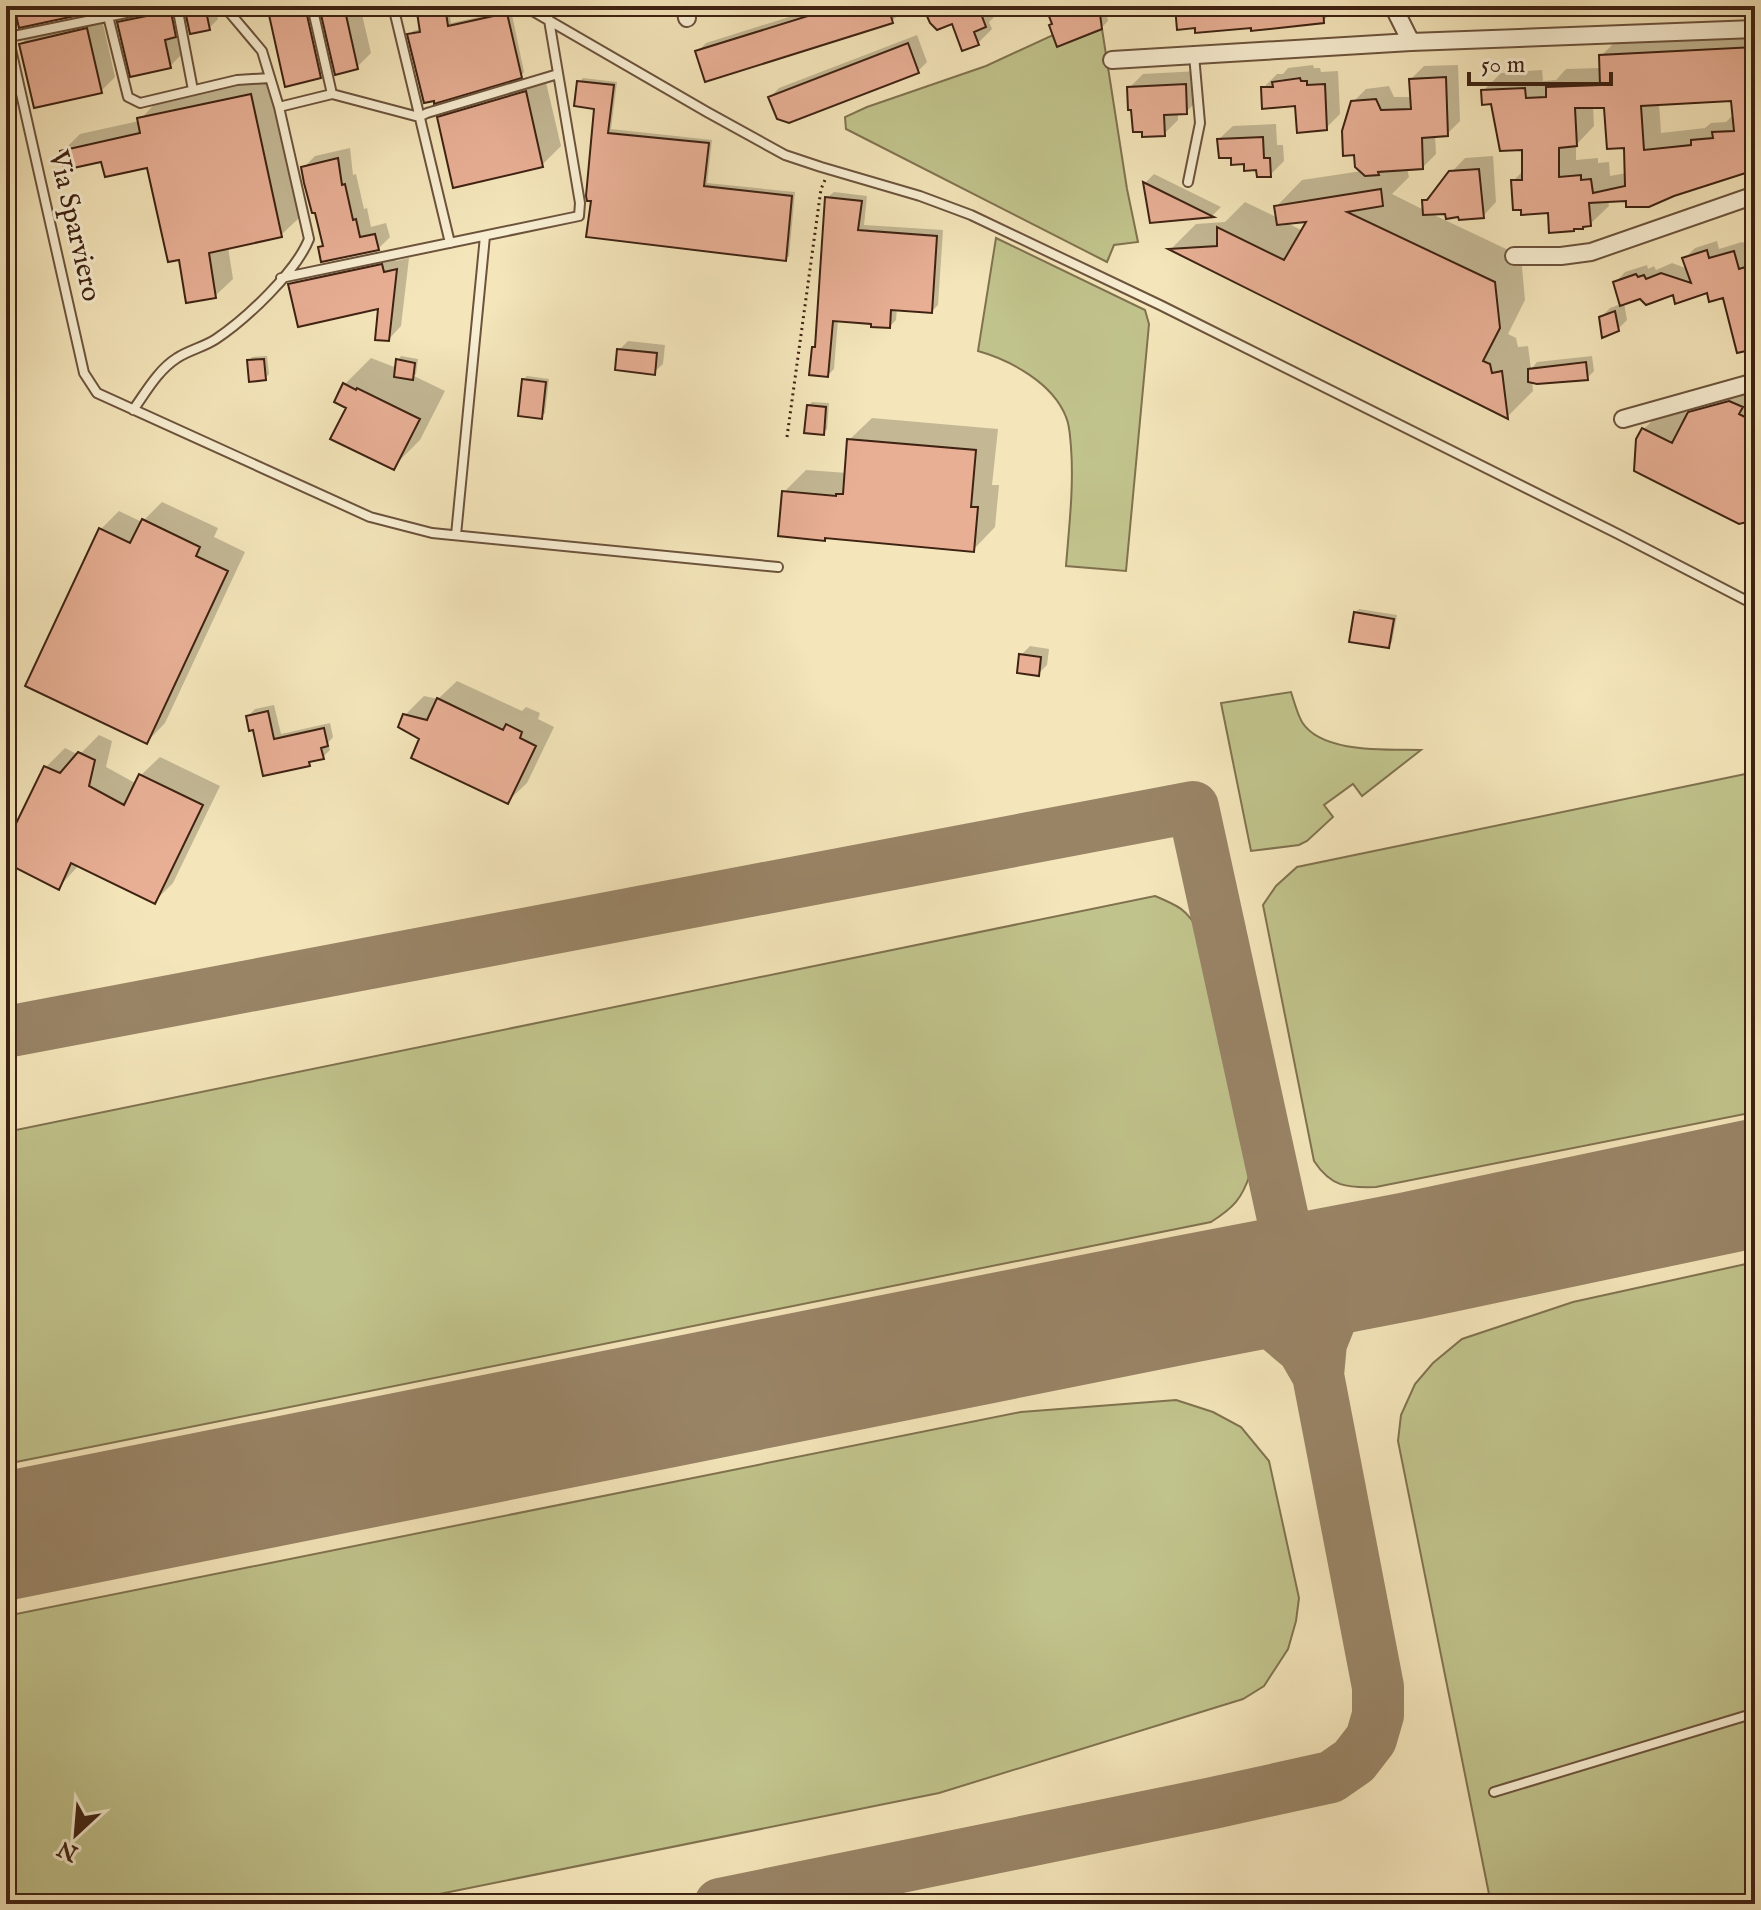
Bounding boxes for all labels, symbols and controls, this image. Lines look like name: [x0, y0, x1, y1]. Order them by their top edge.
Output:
scale bar: [1469, 36, 1611, 86]
text: 50 m: [1481, 50, 1525, 81]
street label: Via Sparviero: [39, 146, 108, 305]
north arrow: [36, 1794, 116, 1874]
text: N: [53, 1833, 84, 1867]

